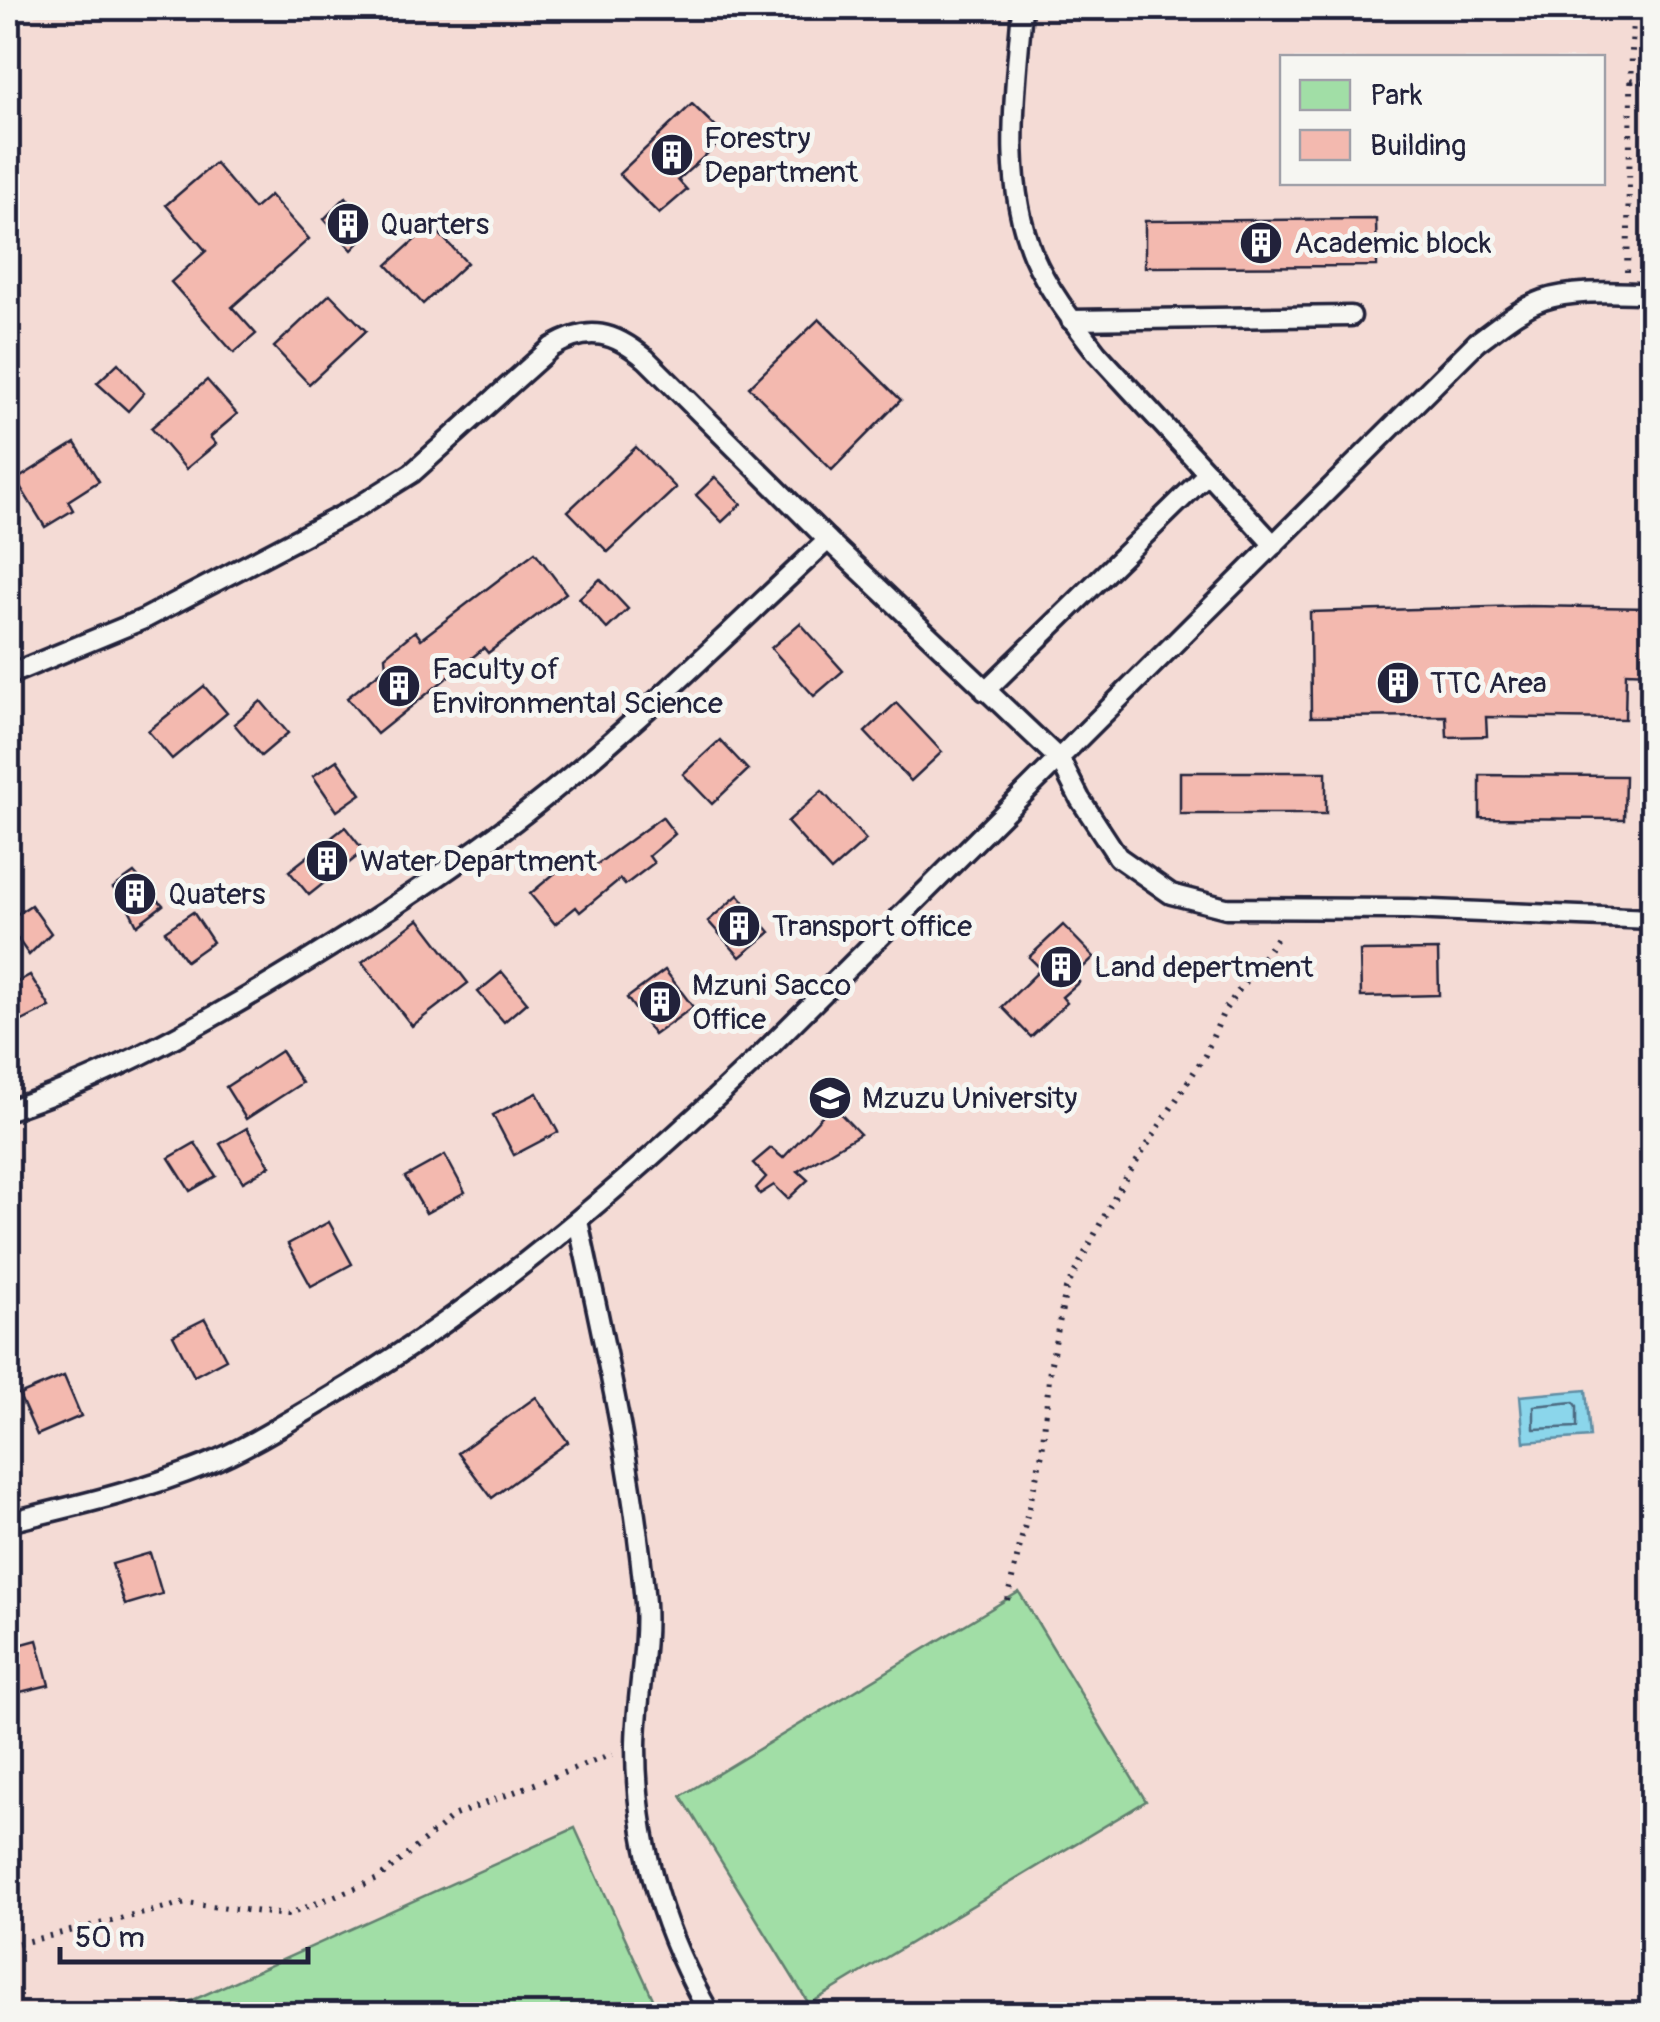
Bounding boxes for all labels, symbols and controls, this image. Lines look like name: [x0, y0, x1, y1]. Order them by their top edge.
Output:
legend: [1280, 55, 1605, 185]
text: Park: [1370, 77, 1423, 114]
place label: Forestry Department: [704, 120, 859, 191]
text: Building: [1370, 127, 1466, 164]
building icon: Forestry Department: [649, 132, 695, 178]
building icon: Quarters: [325, 201, 371, 247]
place label: Quarters: [380, 206, 489, 243]
building icon: Academic block: [1238, 220, 1284, 266]
place label: Academic block: [1294, 225, 1492, 262]
place label: Faculty of Environmental Science: [432, 651, 723, 722]
building icon: TTC Area: [1375, 660, 1421, 706]
building icon: Faculty of Environmental Science: [376, 663, 422, 709]
place label: TTC Area: [1430, 665, 1547, 702]
building icon: Water Department: [304, 838, 350, 884]
place label: Water Department: [360, 843, 598, 880]
building icon: Quaters: [112, 871, 158, 917]
place label: Quaters: [168, 876, 265, 913]
building icon: Transport office: [716, 903, 762, 949]
place label: Transport office: [772, 908, 972, 945]
building icon: Land depertment: [1038, 944, 1084, 990]
place label: Land depertment: [1094, 949, 1314, 986]
place label: Mzuni Sacco Office: [692, 967, 851, 1038]
building icon: Mzuni Sacco Office: [637, 979, 683, 1025]
school or university icon: Mzuzu University: [807, 1075, 853, 1121]
place label: Mzuzu University: [862, 1080, 1077, 1117]
scale bar: [60, 1902, 308, 1964]
text: 50 m: [75, 1919, 145, 1956]

